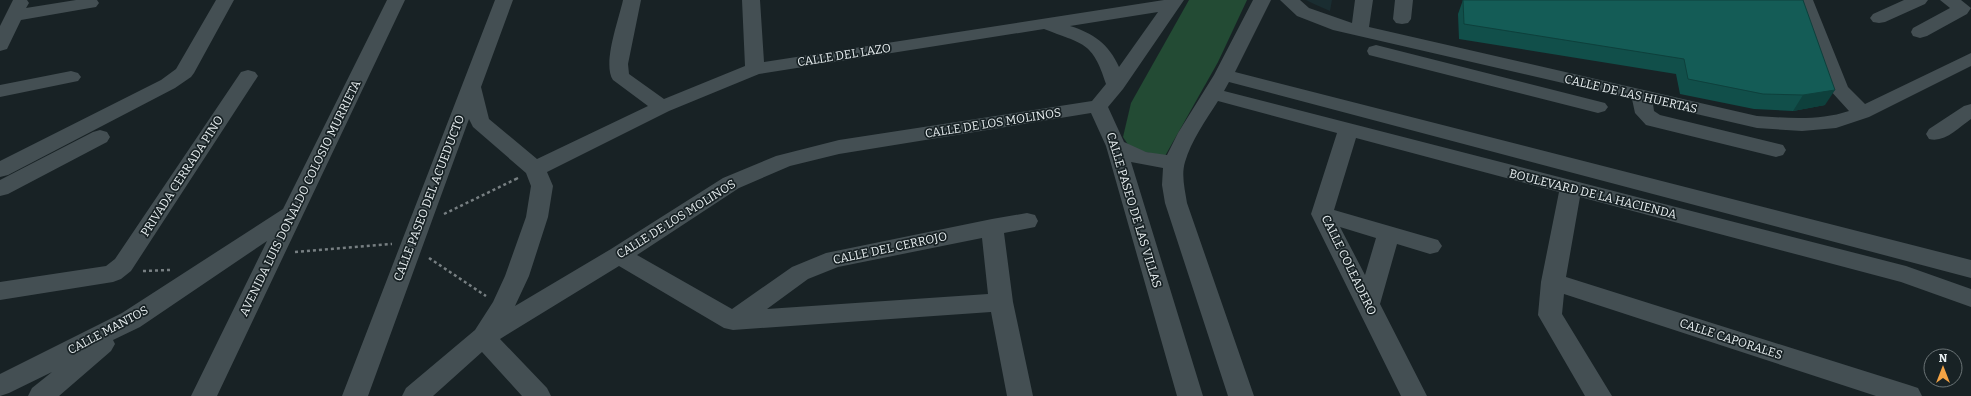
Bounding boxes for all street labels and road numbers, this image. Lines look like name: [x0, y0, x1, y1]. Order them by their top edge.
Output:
street label: CALLE DEL LAZO: [796, 41, 892, 69]
street label: CALLE DE LAS HUERTAS: [1563, 72, 1699, 116]
street label: AVENIDA LUIS DONALDO COLOSIO MURRIETA: [237, 77, 364, 318]
street label: CALLE DE LOS MOLINOS: [924, 105, 1062, 141]
street label: PRIVADA CERRADA PINO: [138, 113, 226, 239]
street label: CALLE PASEO DEL ACUEDUCTO: [391, 113, 467, 283]
street label: CALLE PASEO DE LAS VILLAS: [1104, 130, 1164, 290]
street label: BOULEVARD DE LA HACIENDA: [1508, 166, 1679, 222]
street label: CALLE DE LOS MOLINOS: [614, 177, 738, 261]
street label: CALLE COLEADERO: [1319, 213, 1379, 317]
street label: CALLE DEL CERROJO: [832, 229, 948, 267]
street label: CALLE MANTOS: [65, 303, 151, 357]
street label: CALLE CAPORALES: [1678, 316, 1784, 362]

